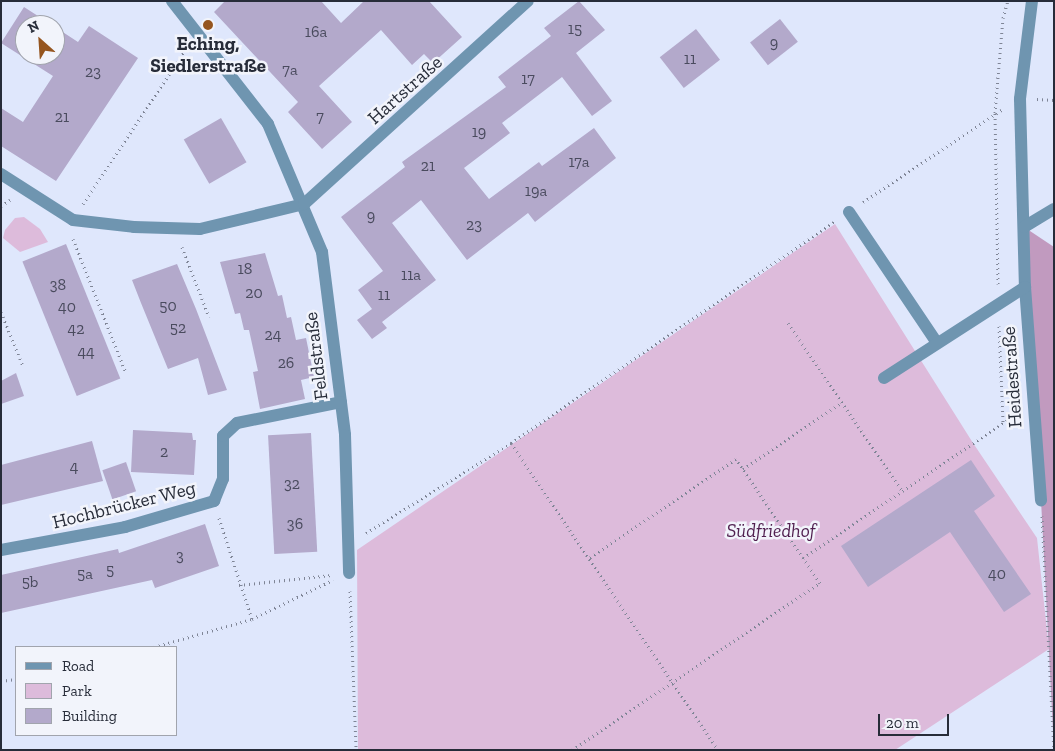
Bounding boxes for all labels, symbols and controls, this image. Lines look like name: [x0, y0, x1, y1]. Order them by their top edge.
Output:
north arrow: [15, 15, 65, 65]
text: N: [25, 17, 42, 37]
marker: Eching, Siedlerstraße: [202, 19, 214, 31]
house number: 15: [568, 19, 582, 39]
house number: 16a: [305, 22, 327, 42]
place label: Eching, Siedlerstraße: [150, 33, 266, 77]
house number: 9: [770, 33, 778, 53]
house number: 11: [684, 49, 696, 69]
street label: Hartstraße: [363, 51, 447, 129]
house number: 7a: [282, 60, 298, 80]
house number: 23: [85, 62, 101, 82]
house number: 17: [521, 69, 535, 89]
house number: 21: [55, 107, 69, 127]
house number: 7: [316, 107, 324, 127]
house number: 19: [472, 122, 486, 142]
house number: 17a: [568, 152, 590, 172]
house number: 21: [421, 156, 435, 176]
house number: 19a: [525, 181, 547, 201]
house number: 9: [367, 206, 375, 226]
house number: 23: [466, 215, 482, 235]
house number: 18: [238, 259, 252, 279]
house number: 11a: [401, 265, 421, 285]
house number: 38: [50, 275, 66, 295]
house number: 20: [245, 283, 263, 303]
house number: 11: [378, 285, 390, 305]
house number: 50: [159, 296, 177, 316]
house number: 40: [58, 297, 76, 317]
street label: Feldstraße: [299, 311, 333, 401]
house number: 52: [170, 318, 186, 338]
house number: 42: [68, 319, 84, 339]
house number: 24: [265, 325, 281, 345]
street label: Heidestraße: [997, 326, 1027, 428]
house number: 44: [77, 342, 95, 362]
house number: 26: [278, 353, 294, 373]
house number: 2: [160, 442, 168, 462]
house number: 4: [70, 457, 78, 477]
house number: 32: [284, 474, 300, 494]
street label: Hochbrücker Weg: [50, 476, 198, 534]
house number: 36: [287, 514, 303, 534]
park label: Südfriedhof: [726, 520, 816, 542]
house number: 3: [176, 546, 184, 566]
house number: 5: [106, 560, 114, 580]
house number: 5a: [77, 564, 93, 584]
house number: 40: [988, 564, 1006, 584]
house number: 5b: [22, 572, 38, 592]
legend: [15, 646, 178, 736]
text: Road: [62, 657, 94, 675]
text: Park: [62, 682, 92, 700]
scale bar: [880, 704, 951, 736]
text: Building: [62, 707, 117, 725]
text: 20 m: [886, 714, 919, 732]

